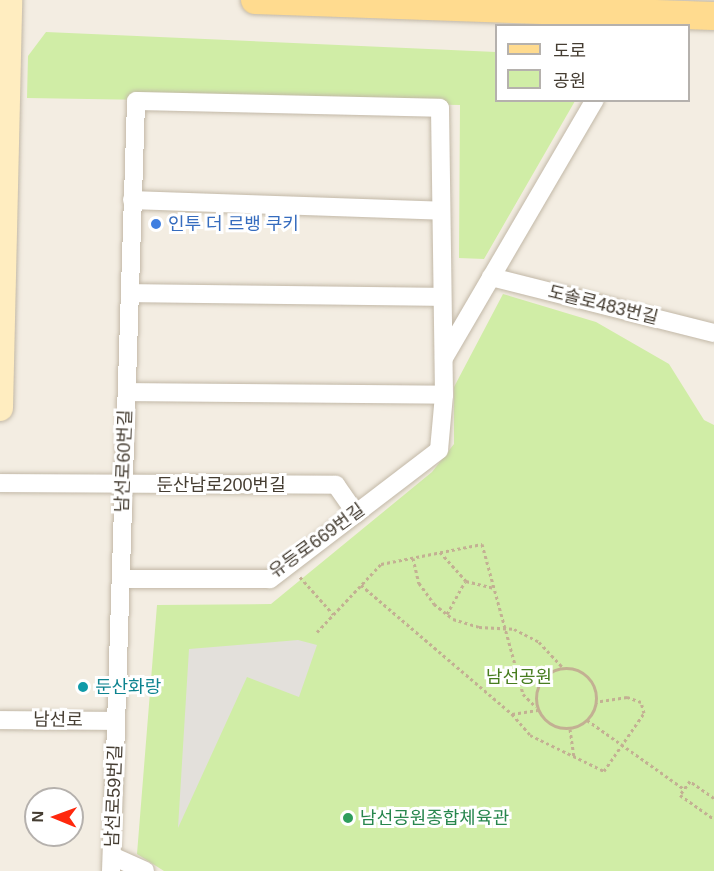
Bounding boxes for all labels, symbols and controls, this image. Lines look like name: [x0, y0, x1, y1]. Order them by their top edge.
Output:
legend: [495, 24, 690, 102]
text: 도로: [553, 41, 586, 61]
text: 공원: [553, 71, 586, 91]
place label: 인투 더 르뱅 쿠키: [168, 213, 299, 235]
marker: 인투 더 르뱅 쿠키: [149, 217, 163, 231]
street label: 도솔로483번길: [546, 281, 660, 329]
street label: 남선로60번길: [111, 409, 137, 513]
street label: 둔산남로200번길: [156, 474, 286, 496]
street label: 유등로669번길: [265, 499, 369, 583]
park label: 남선공원: [486, 666, 552, 688]
place label: 둔산화랑: [95, 676, 161, 698]
marker: 둔산화랑: [76, 680, 90, 694]
street label: 남선로: [33, 709, 83, 731]
street label: 남선로59번길: [101, 744, 127, 848]
north arrow: [24, 787, 84, 847]
place label: 남선공원종합체육관: [360, 807, 509, 829]
text: N: [29, 811, 46, 823]
marker: 남선공원종합체육관: [341, 811, 355, 825]

